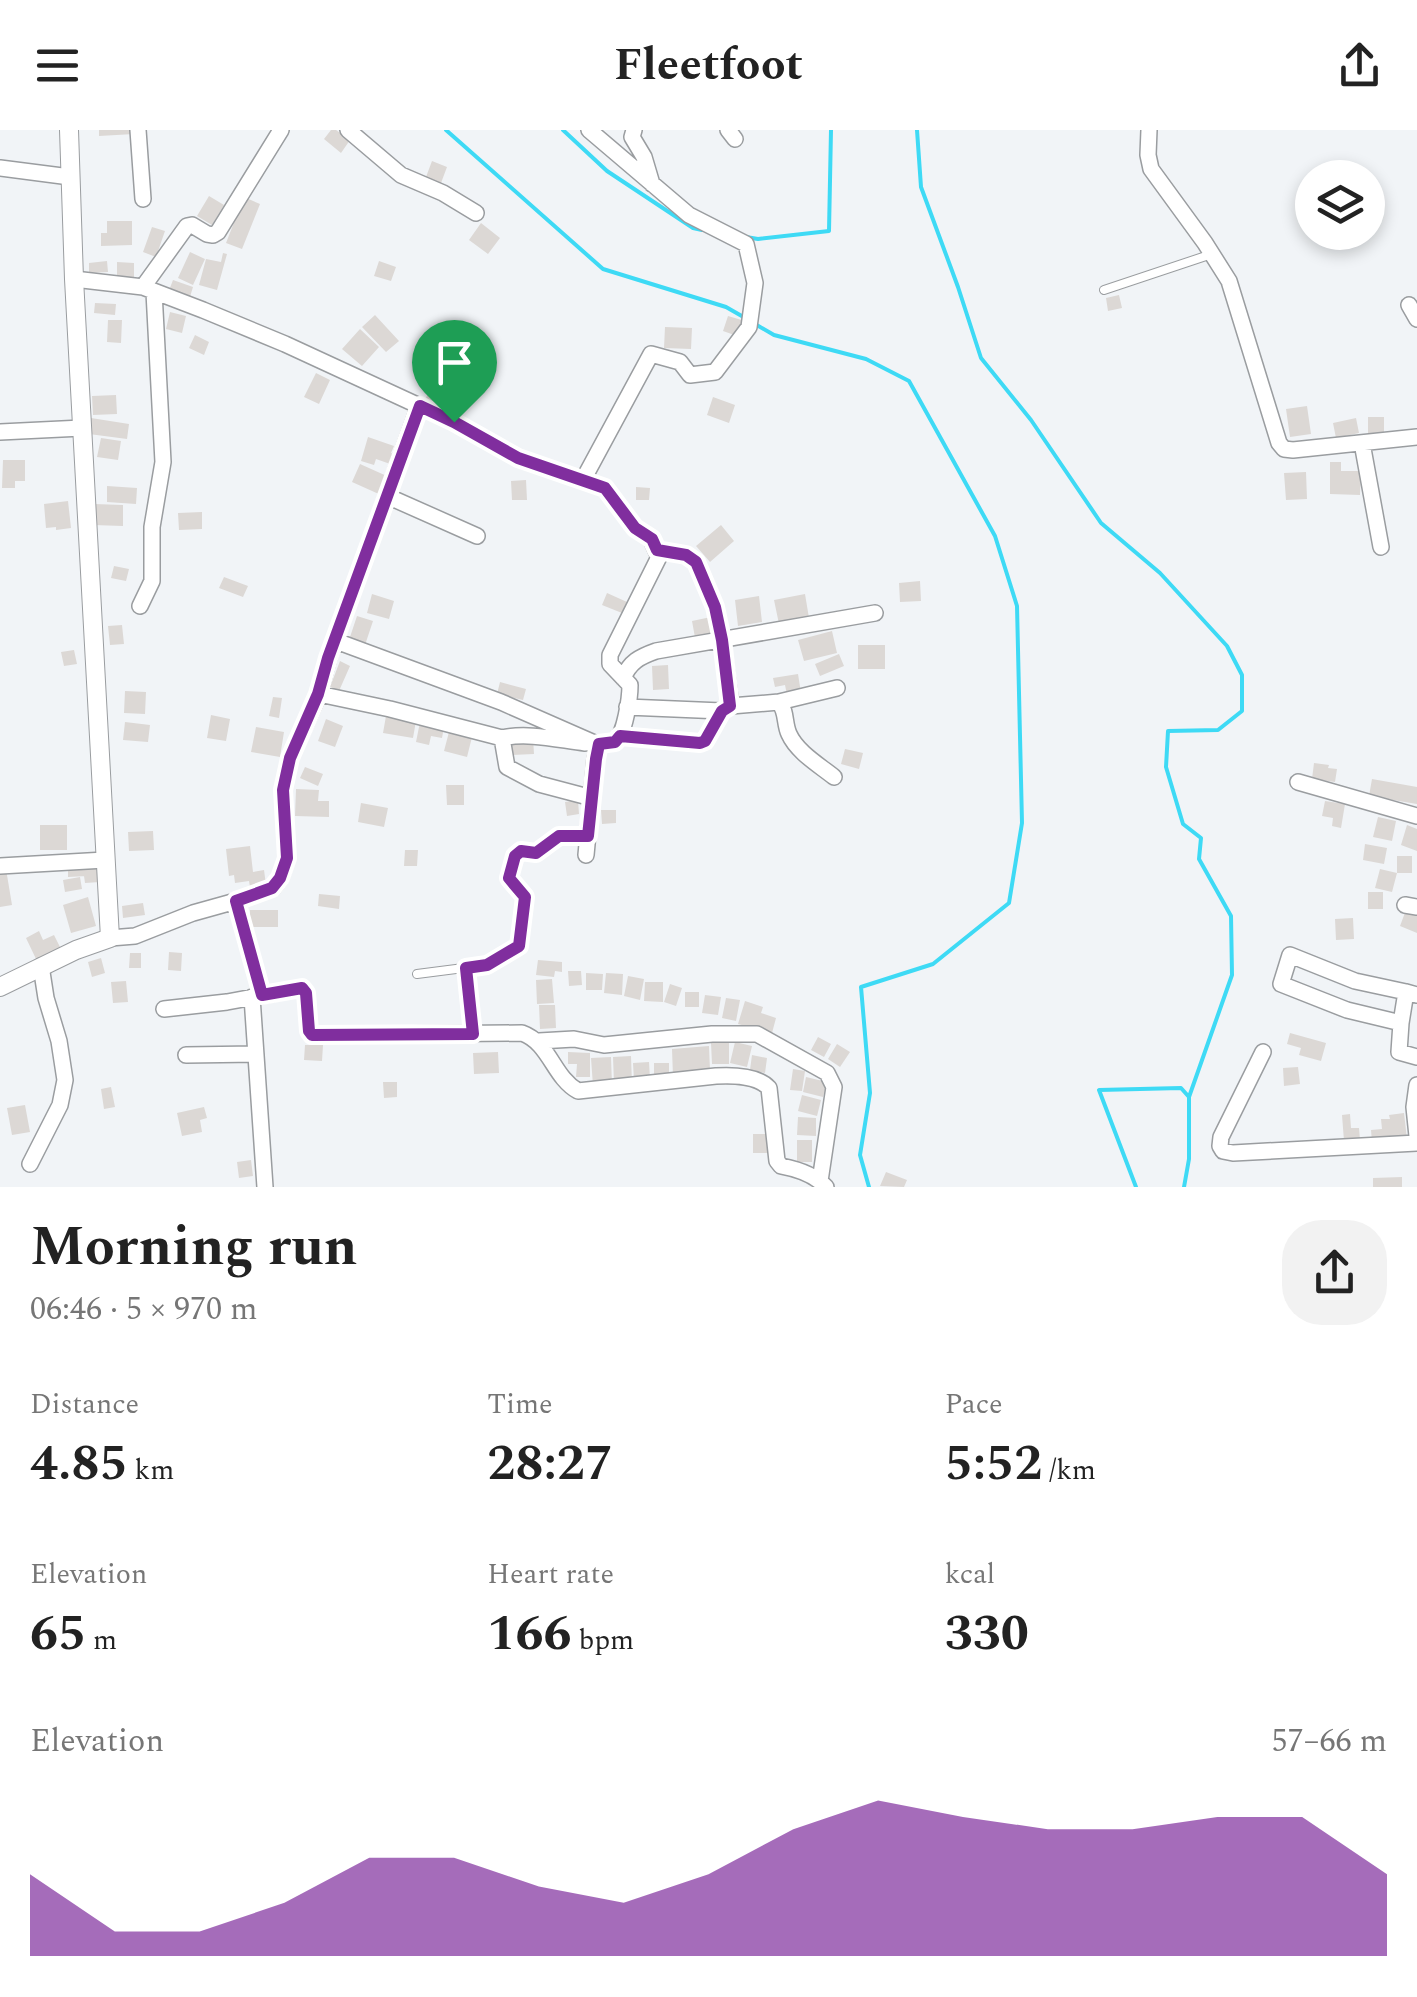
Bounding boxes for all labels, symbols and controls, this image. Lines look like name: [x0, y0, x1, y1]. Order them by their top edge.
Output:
text: Fleetfoot: [614, 31, 803, 100]
icon: menu: [30, 38, 85, 93]
icon: share: [1332, 38, 1387, 93]
map controls: [1295, 160, 1385, 250]
button: layers: [1295, 160, 1385, 250]
pin: [412, 320, 497, 423]
icon: arrive: [427, 335, 482, 390]
text: Morning run: [30, 1206, 358, 1289]
button: share: [1282, 1220, 1387, 1325]
text: 06:46 · 5 × 970 m: [30, 1285, 258, 1334]
text: Distance: [30, 1383, 139, 1426]
text: Time: [487, 1383, 553, 1426]
text: Pace: [945, 1383, 1003, 1426]
text: 4.85: [30, 1426, 128, 1502]
text: 28:27: [487, 1426, 613, 1502]
text: 5:52: [945, 1426, 1042, 1502]
text: km: [128, 1449, 174, 1492]
text: /km: [1042, 1449, 1096, 1492]
text: Elevation: [30, 1553, 147, 1596]
text: Heart rate: [487, 1553, 614, 1596]
text: kcal: [945, 1553, 995, 1596]
text: 65: [30, 1596, 86, 1672]
text: 166: [487, 1596, 571, 1672]
text: 330: [945, 1596, 1029, 1672]
text: m: [86, 1619, 117, 1662]
text: bpm: [571, 1619, 634, 1662]
text: Elevation: [30, 1717, 164, 1766]
text: 57–66 m: [1271, 1717, 1387, 1766]

